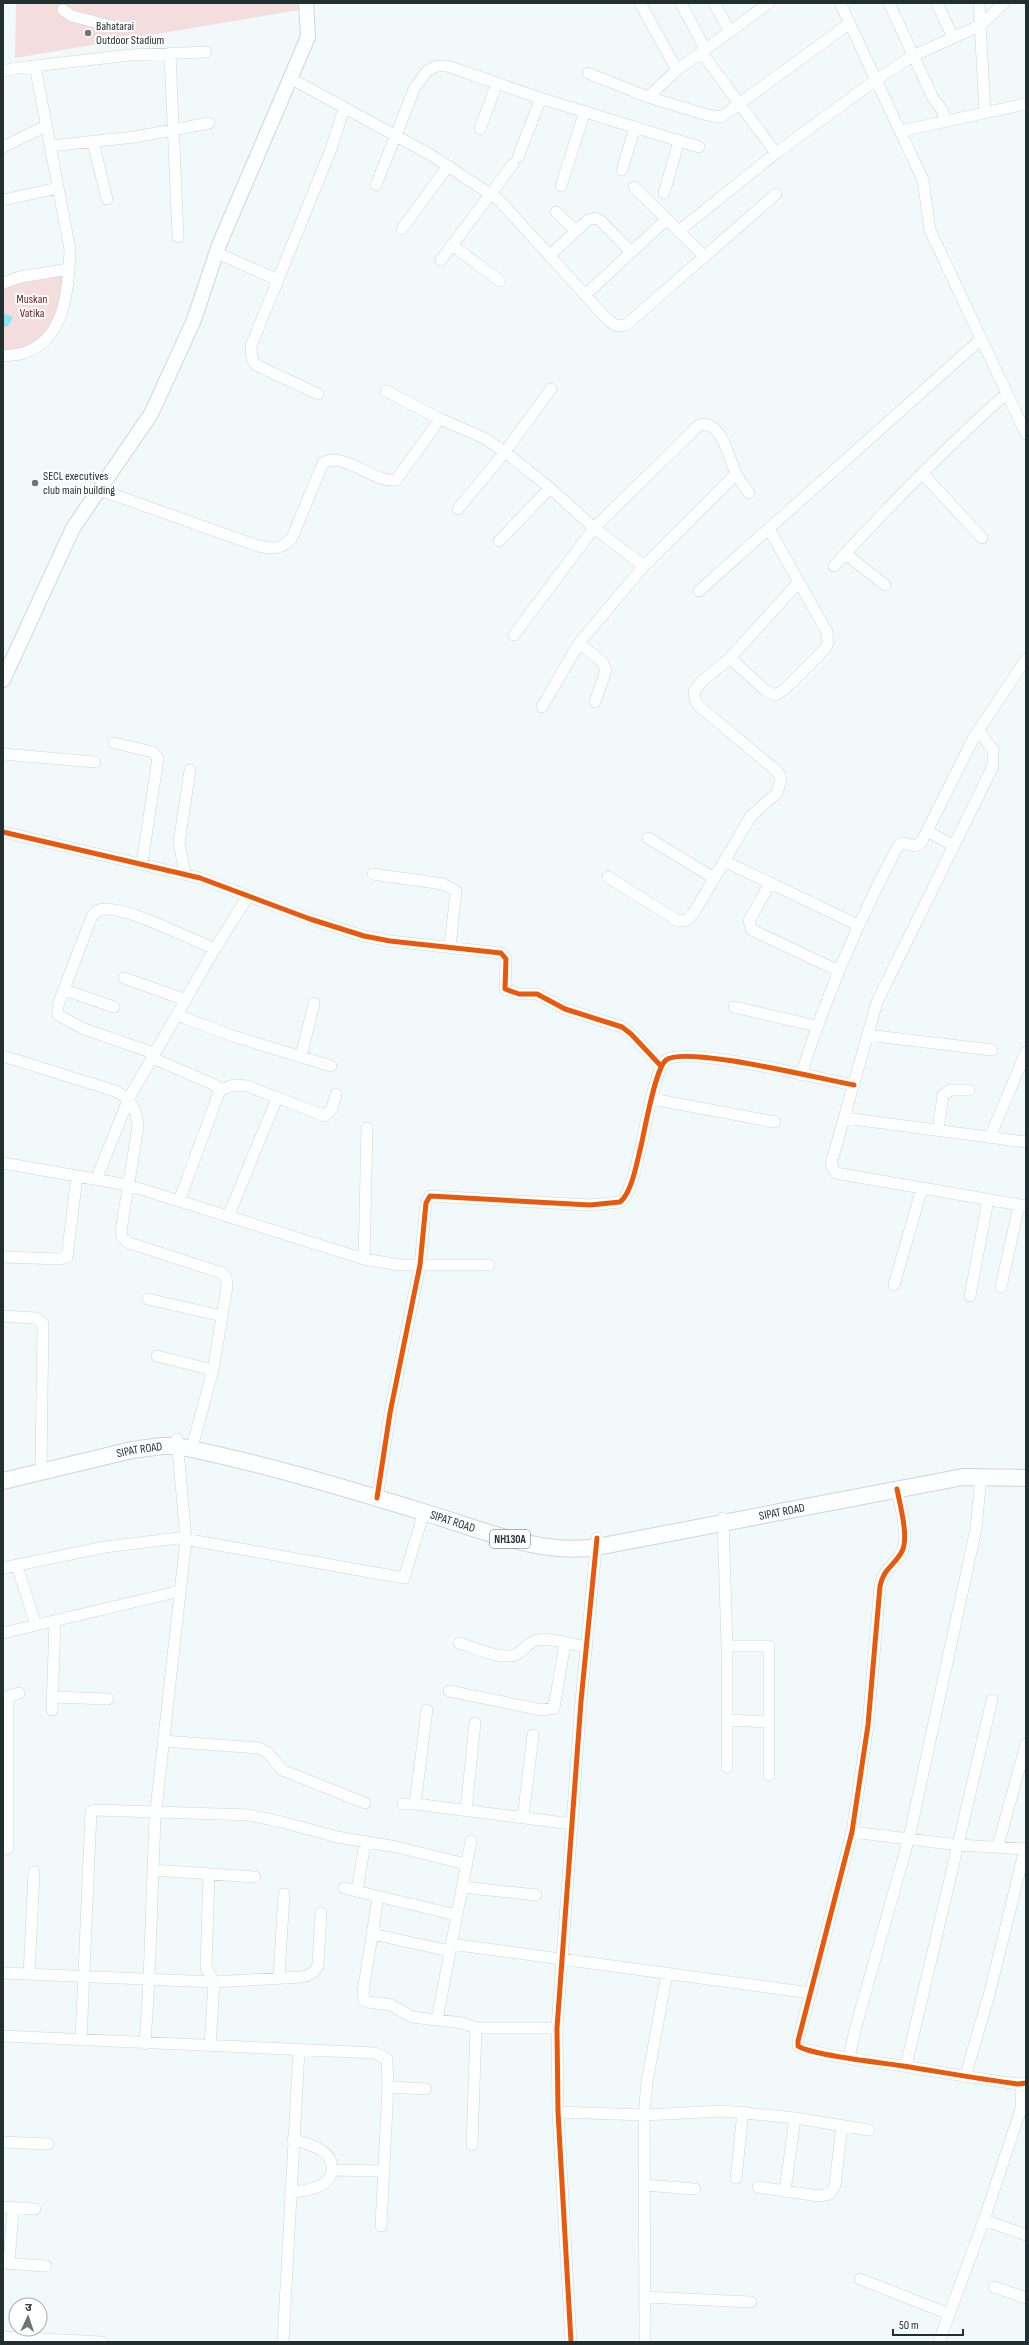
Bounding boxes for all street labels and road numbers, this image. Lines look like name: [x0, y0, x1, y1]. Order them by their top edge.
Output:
street label: SIPAT ROAD: [115, 1439, 163, 1461]
street label: SIPAT ROAD: [758, 1500, 806, 1523]
street label: SIPAT ROAD: [428, 1507, 477, 1536]
road number: NH130A: [490, 1530, 530, 1548]

